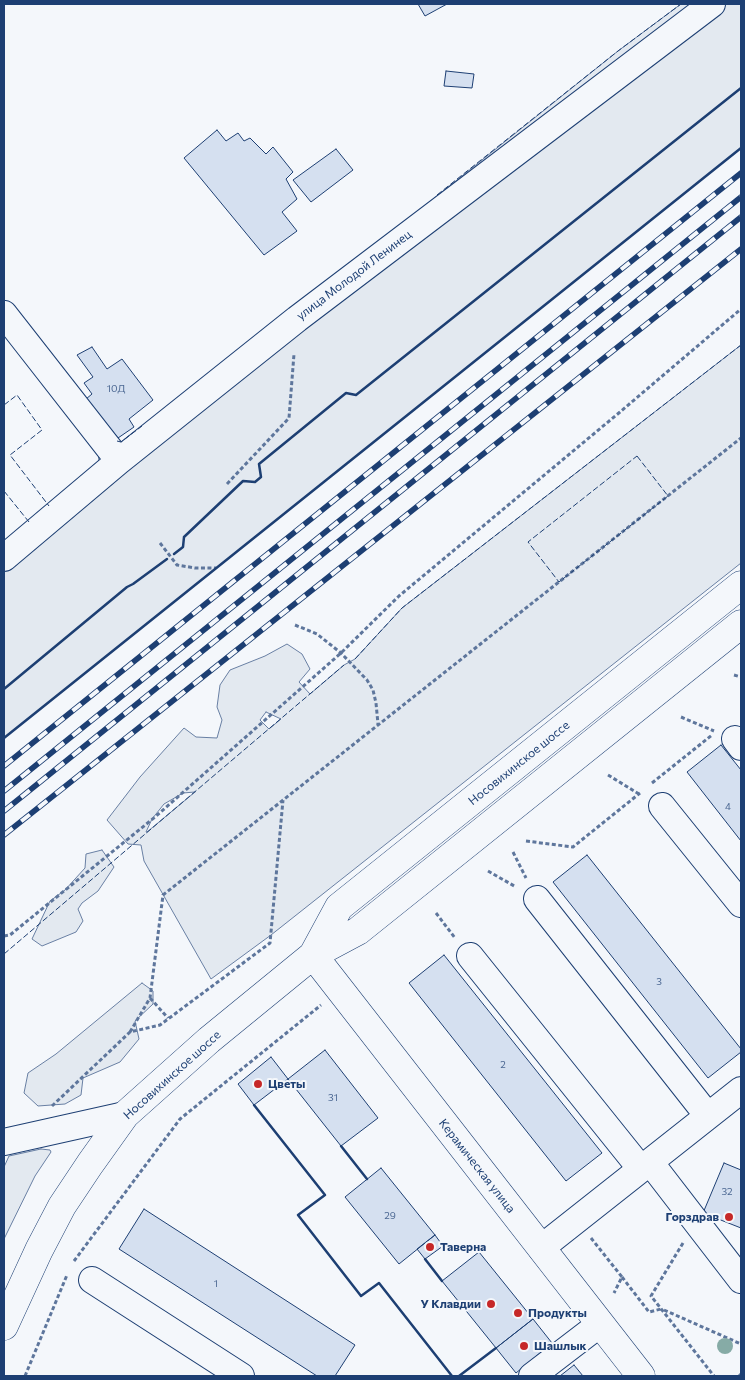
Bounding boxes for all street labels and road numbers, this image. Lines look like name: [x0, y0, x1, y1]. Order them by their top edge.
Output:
street label: улица Молодой Ленинец: [294, 227, 414, 323]
street label: Носовихинское шоссе: [466, 718, 572, 808]
street label: Носовихинское шоссе: [120, 1028, 224, 1122]
street label: Керамическая улица: [436, 1116, 518, 1216]

